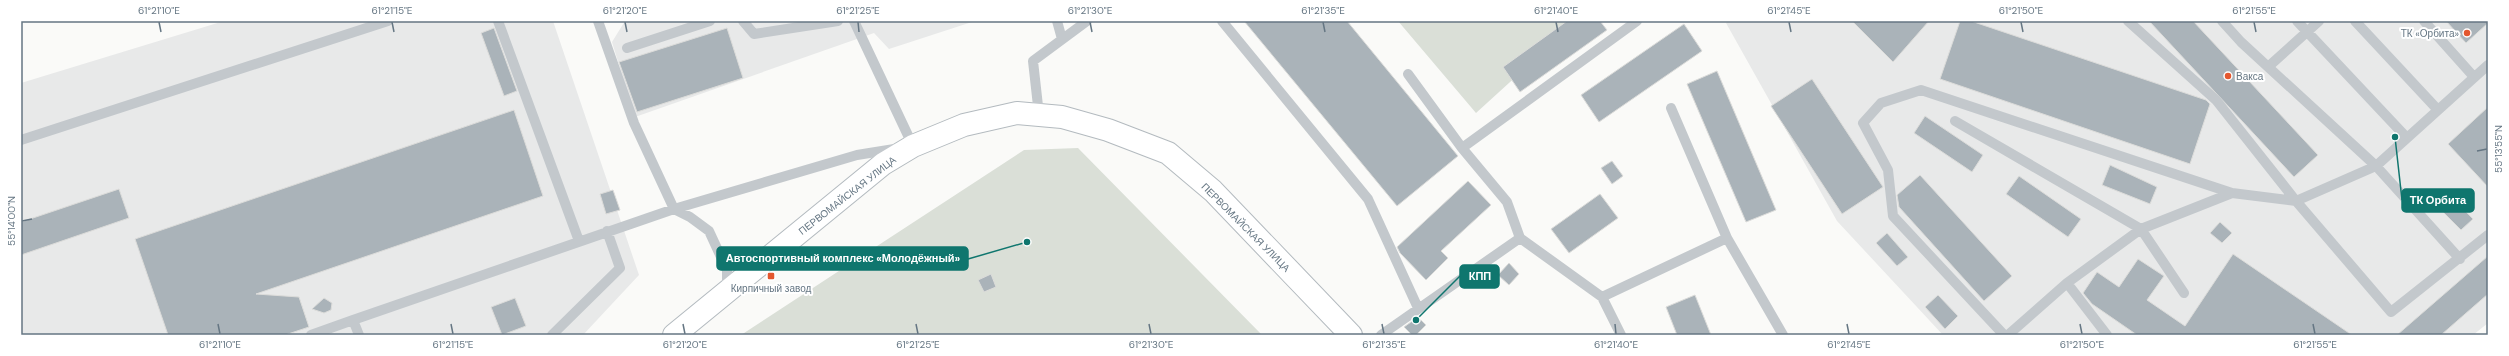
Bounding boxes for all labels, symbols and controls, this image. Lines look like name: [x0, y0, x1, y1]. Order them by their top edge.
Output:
text: 61°21'10"E: [138, 4, 180, 17]
text: 61°21'15"E: [372, 4, 413, 17]
text: 61°21'20"E: [603, 4, 648, 17]
text: 61°21'25"E: [836, 4, 880, 17]
text: 61°21'30"E: [1068, 4, 1113, 17]
text: 61°21'35"E: [1301, 4, 1345, 17]
text: 61°21'40"E: [1534, 4, 1578, 17]
text: 61°21'45"E: [1767, 4, 1811, 17]
text: 61°21'50"E: [1999, 4, 2044, 17]
text: 61°21'55"E: [2232, 4, 2276, 17]
place label: ТК «Орбита»: [2401, 27, 2459, 40]
marker: ТК «Орбита»: [2462, 28, 2472, 38]
place label: Вакса: [2236, 70, 2264, 83]
marker: Вакса: [2223, 71, 2233, 81]
text: 55°13'55"N: [2492, 125, 2505, 173]
street label: ПЕРВОМАЙСКАЯ УЛИЦА: [796, 153, 899, 238]
street label: ПЕРВОМАЙСКАЯ УЛИЦА: [1199, 180, 1293, 275]
callout: ТК Орбита: [2402, 189, 2474, 212]
text: ТК Орбита: [2410, 193, 2467, 207]
text: 55°14'00"N: [5, 196, 18, 246]
callout: Автоспортивный комплекс «Молодёжный»: [717, 247, 968, 270]
text: Автоспортивный комплекс «Молодёжный»: [726, 251, 961, 265]
callout: КПП: [1460, 265, 1499, 288]
text: КПП: [1469, 269, 1491, 283]
marker: Кирпичный завод: [766, 271, 776, 281]
place label: Кирпичный завод: [731, 282, 811, 295]
text: 61°21'10"E: [199, 338, 241, 351]
text: 61°21'15"E: [433, 338, 474, 351]
text: 61°21'20"E: [663, 338, 708, 351]
text: 61°21'25"E: [896, 338, 940, 351]
text: 61°21'30"E: [1129, 338, 1174, 351]
text: 61°21'35"E: [1362, 338, 1406, 351]
text: 61°21'40"E: [1594, 338, 1638, 351]
text: 61°21'45"E: [1827, 338, 1871, 351]
text: 61°21'50"E: [2060, 338, 2105, 351]
text: 61°21'55"E: [2293, 338, 2337, 351]

